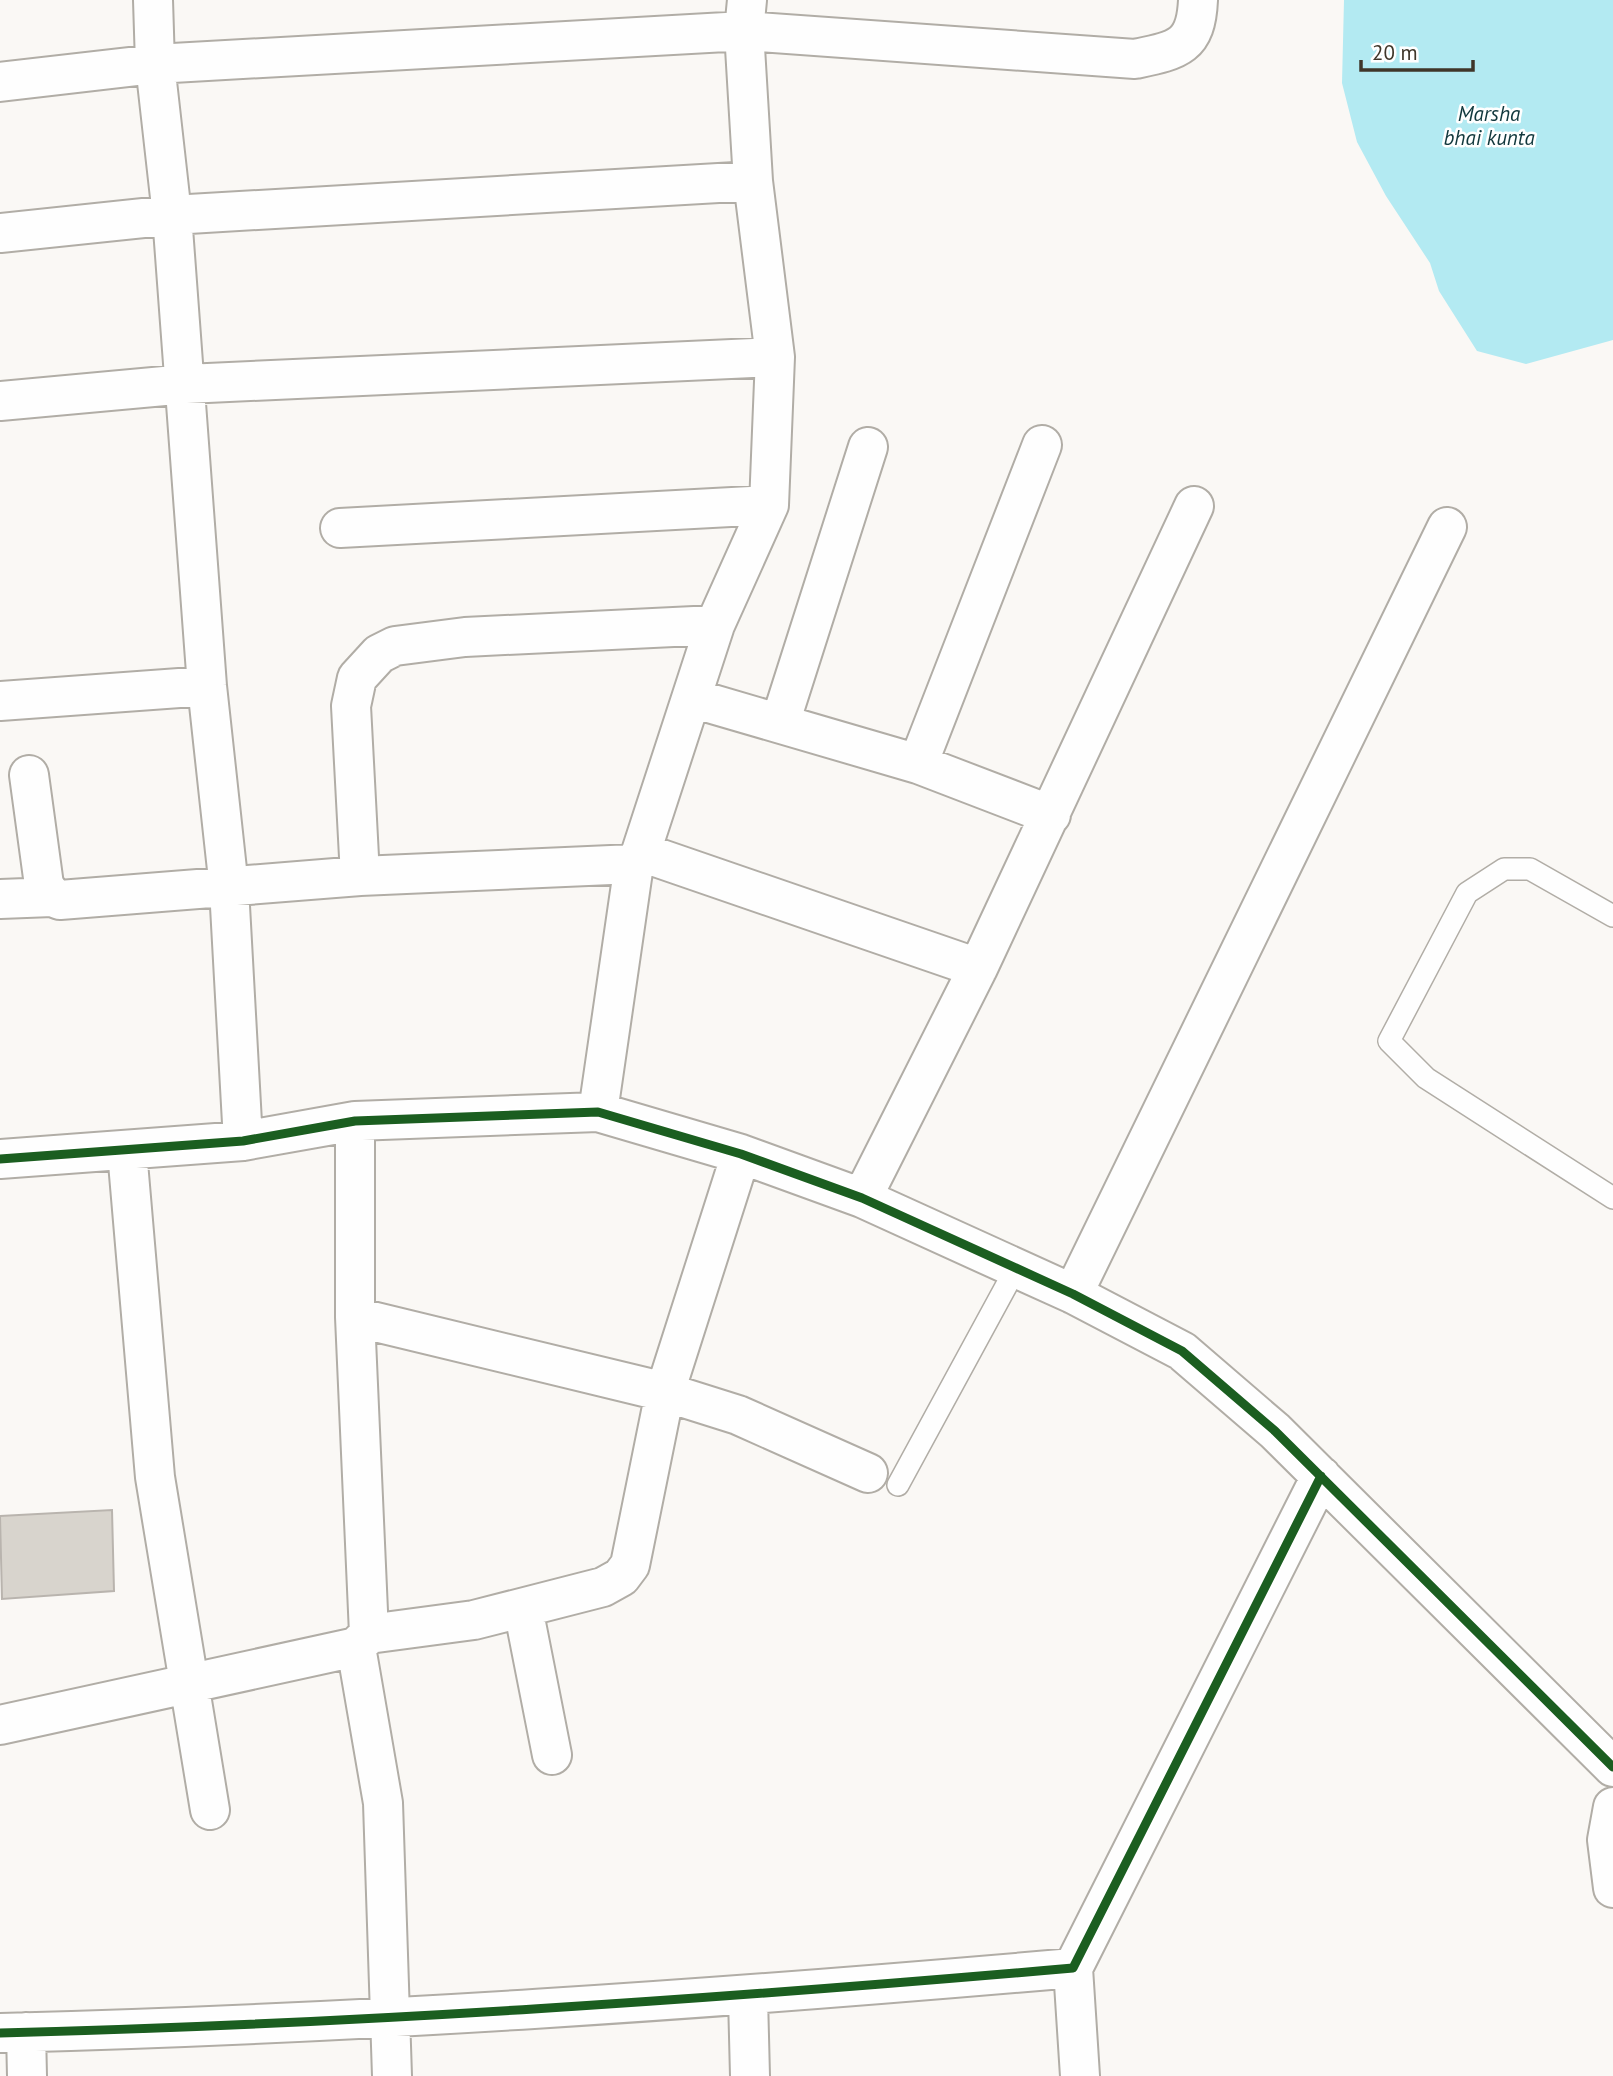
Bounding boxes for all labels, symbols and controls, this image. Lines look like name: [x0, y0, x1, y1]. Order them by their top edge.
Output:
scale bar: [1361, 28, 1473, 72]
text: 20 m: [1372, 39, 1418, 66]
water label: Marsha bhai kunta: [1443, 100, 1535, 151]

